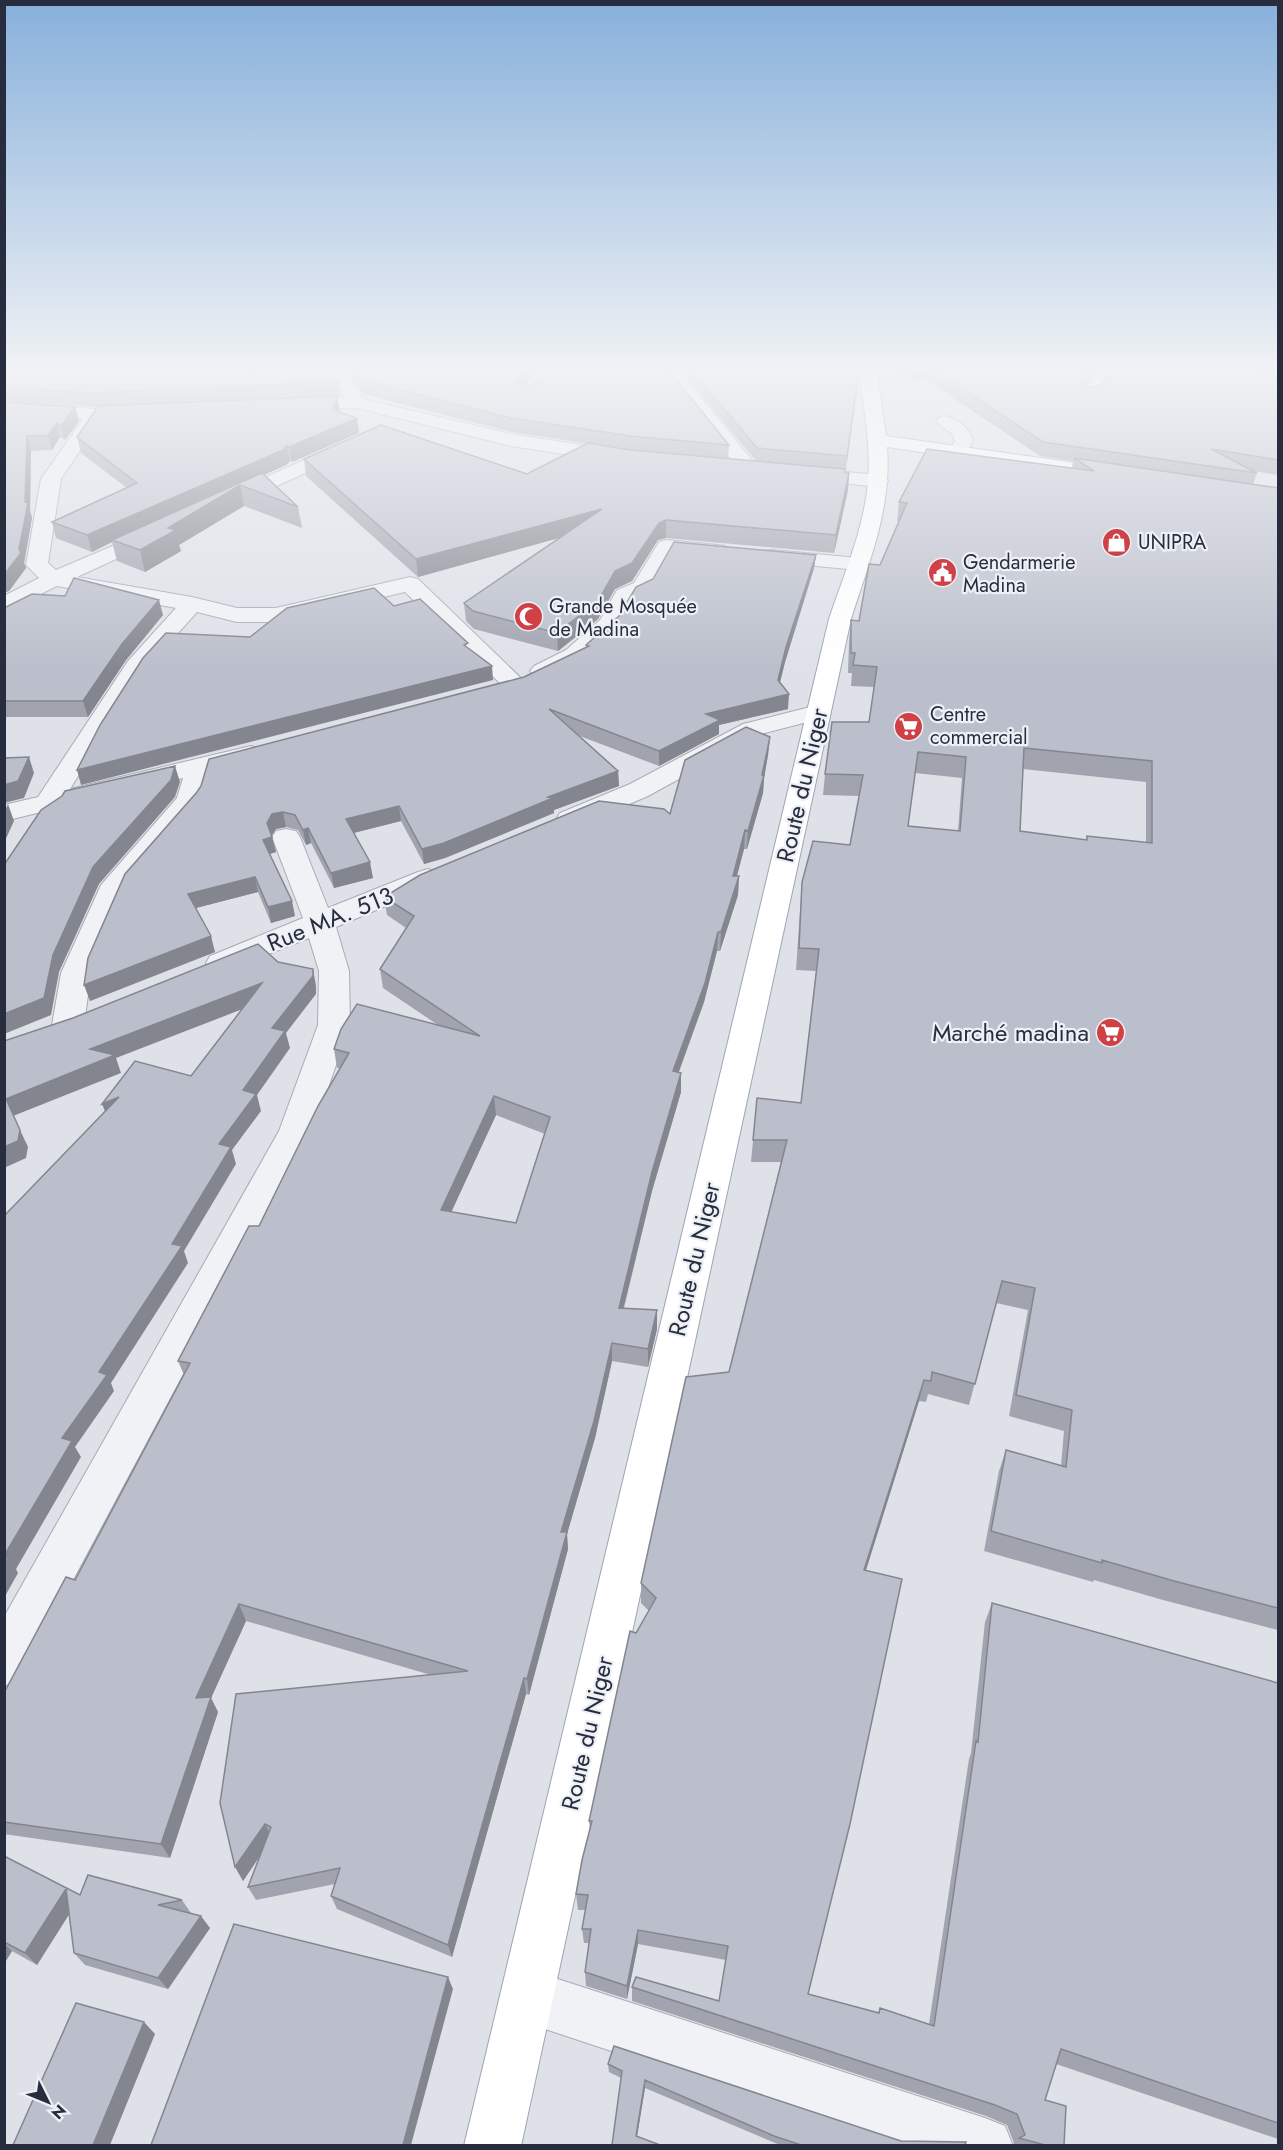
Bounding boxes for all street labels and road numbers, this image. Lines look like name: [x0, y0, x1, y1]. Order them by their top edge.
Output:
street label: Route du Niger: [767, 704, 837, 865]
street label: Rue MA. 513: [262, 878, 398, 960]
street label: Route du Niger: [659, 1178, 729, 1339]
street label: Route du Niger: [552, 1652, 622, 1813]

